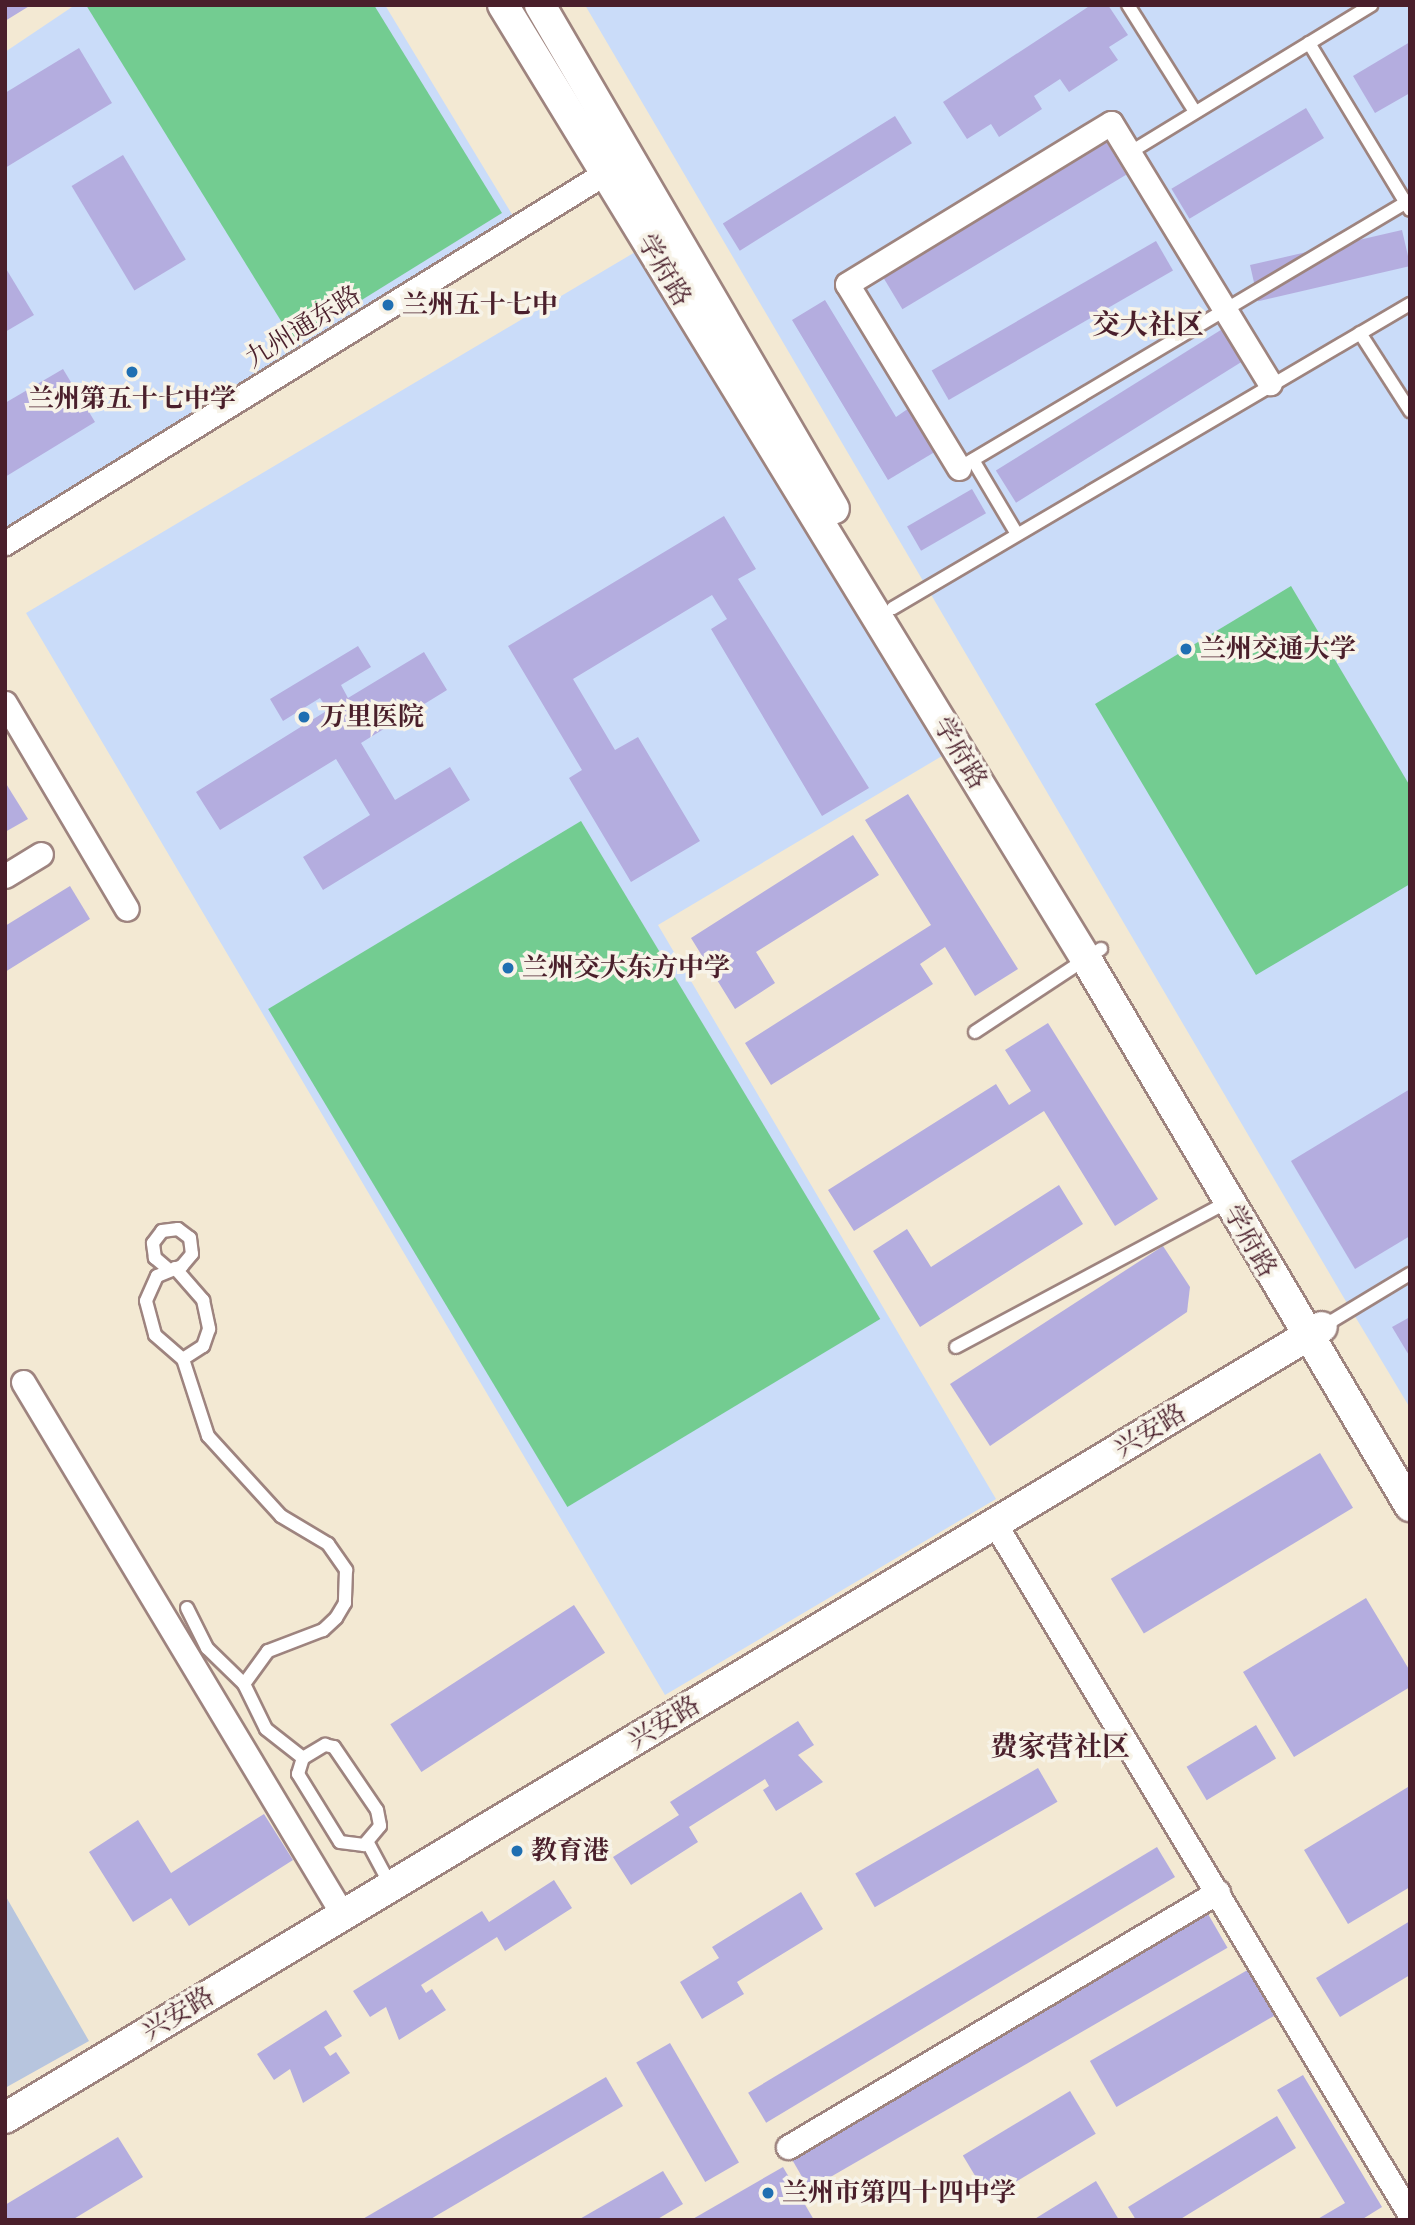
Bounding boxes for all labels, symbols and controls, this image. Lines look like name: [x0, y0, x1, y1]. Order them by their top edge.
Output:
street label: 学府路: [631, 229, 697, 311]
street label: 九州通东路: [240, 279, 366, 375]
place label: 兰州五十七中: [402, 289, 558, 321]
marker: 兰州五十七中: [380, 297, 396, 313]
district label: 交大社区: [1092, 308, 1204, 342]
marker: 兰州第五十七中学: [124, 364, 140, 380]
place label: 兰州第五十七中学: [28, 383, 236, 415]
place label: 兰州交通大学: [1200, 633, 1356, 665]
marker: 兰州交通大学: [1178, 641, 1194, 657]
place label: 万里医院: [320, 701, 424, 733]
marker: 万里医院: [294, 707, 314, 727]
street label: 学府路: [927, 712, 993, 794]
place label: 兰州交大东方中学: [522, 952, 730, 984]
marker: 兰州交大东方中学: [500, 960, 516, 976]
street label: 学府路: [1217, 1199, 1283, 1283]
street label: 兴安路: [1109, 1398, 1191, 1464]
street label: 兴安路: [623, 1690, 705, 1756]
district label: 费家营社区: [990, 1730, 1130, 1764]
place label: 教育港: [531, 1835, 609, 1867]
marker: 教育港: [509, 1843, 525, 1859]
street label: 兴安路: [137, 1981, 219, 2047]
place label: 兰州市第四十四中学: [782, 2177, 1016, 2209]
marker: 兰州市第四十四中学: [760, 2185, 776, 2201]

